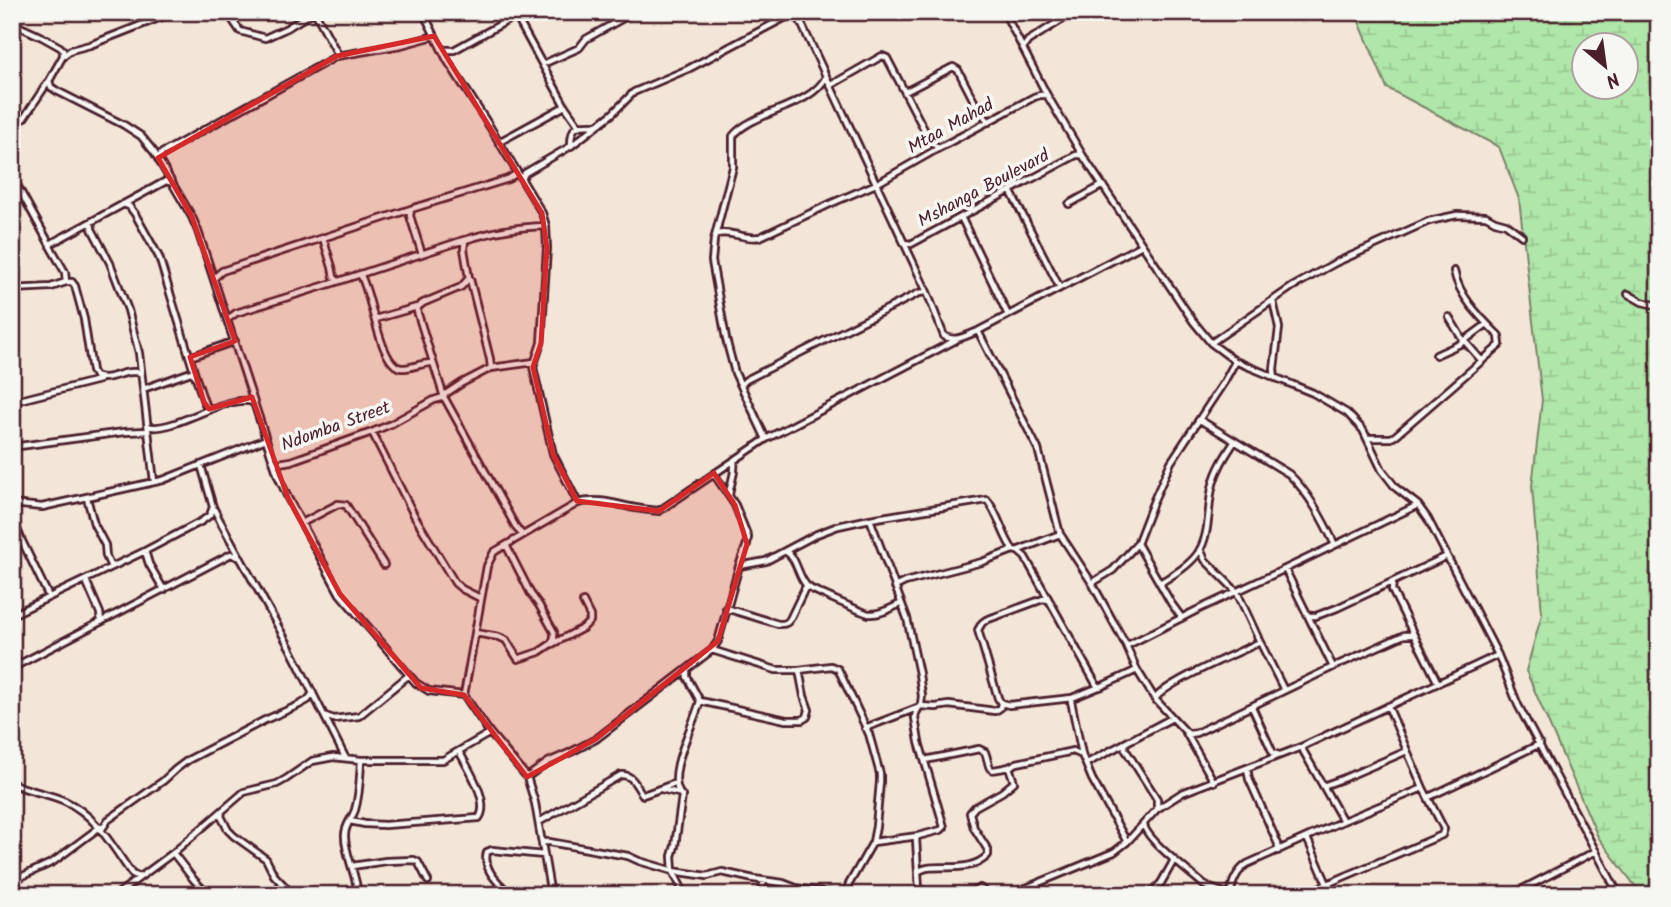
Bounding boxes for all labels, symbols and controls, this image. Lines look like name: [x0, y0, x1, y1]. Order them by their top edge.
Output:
north arrow: [1570, 32, 1640, 102]
text: N: [1600, 63, 1625, 95]
street label: Mtaa Mahad: [902, 91, 1000, 163]
street label: Mshanga Boulevard: [913, 142, 1056, 236]
street label: Ndomba Street: [277, 393, 396, 460]

